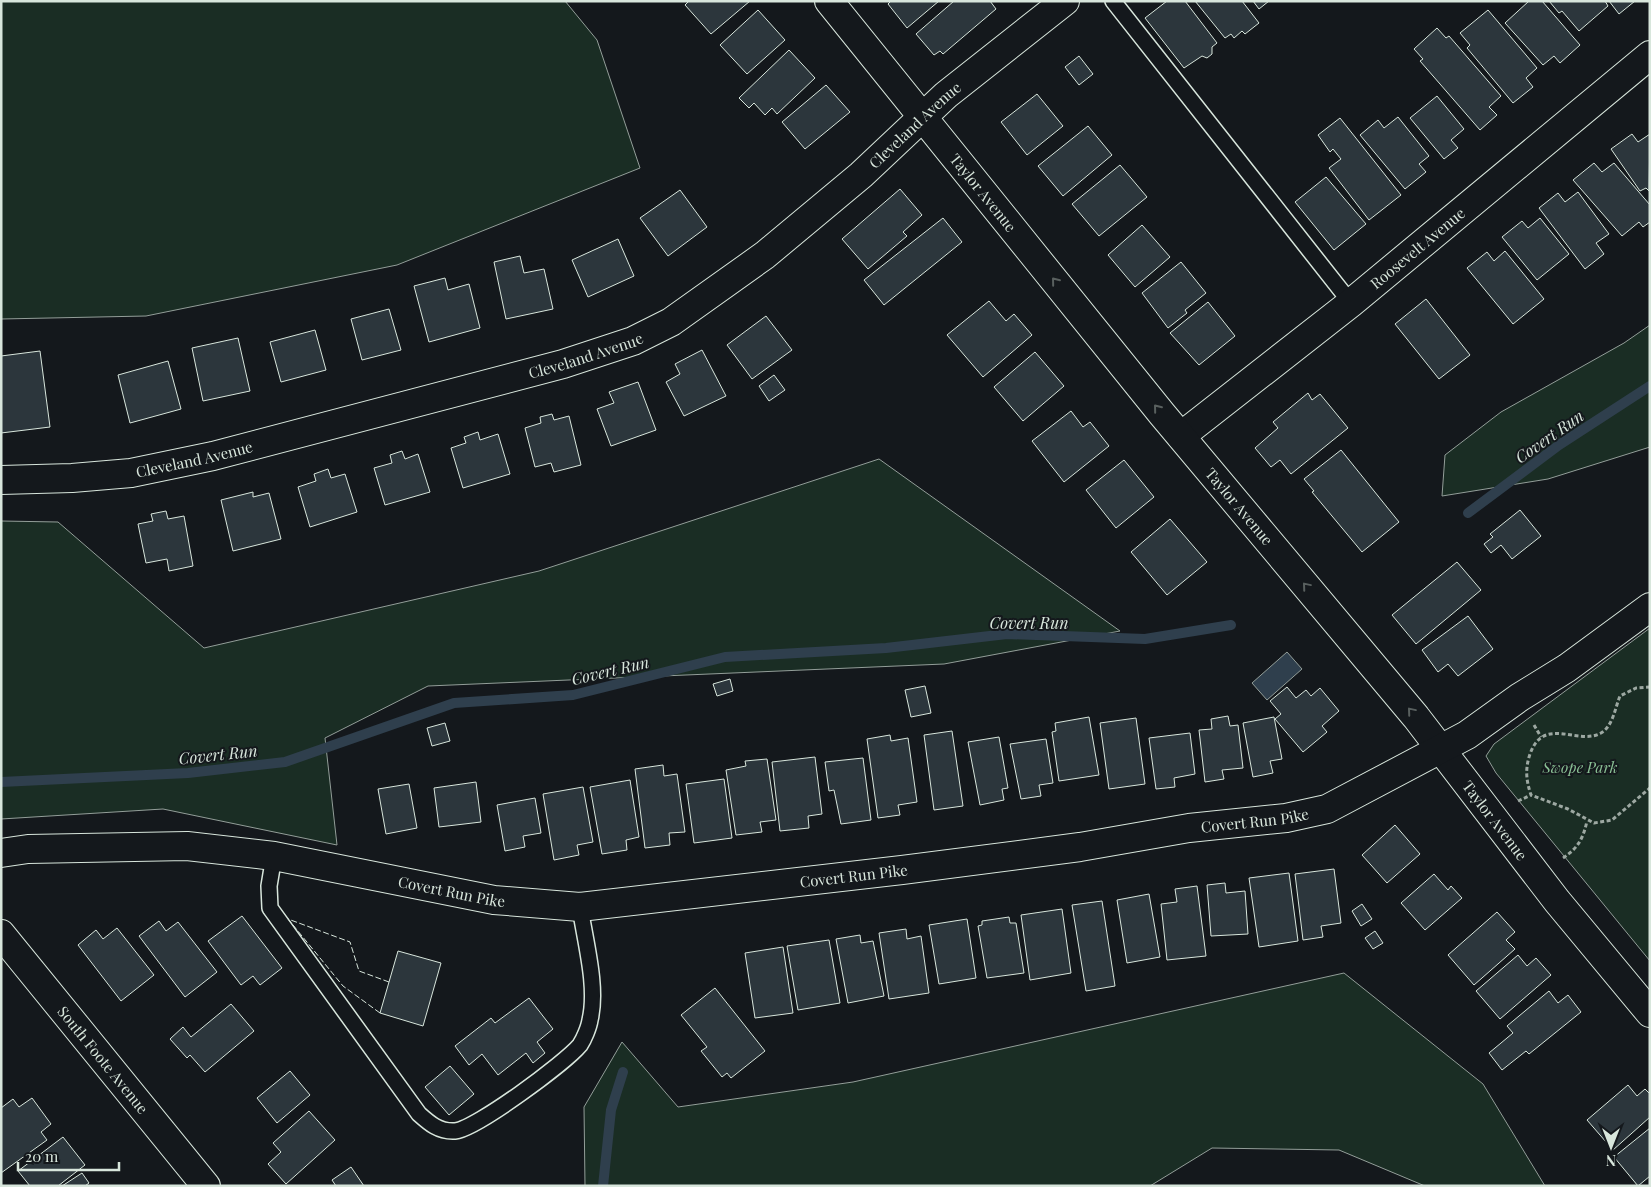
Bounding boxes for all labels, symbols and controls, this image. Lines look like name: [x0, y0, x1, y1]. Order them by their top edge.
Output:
street label: Cleveland Avenue: [864, 77, 965, 173]
street label: Taylor Avenue: [946, 149, 1021, 236]
street label: Roosevelt Avenue: [1366, 203, 1469, 293]
one-way arrow: [1051, 278, 1060, 287]
street label: Cleveland Avenue: [526, 328, 646, 383]
one-way arrow: [1154, 405, 1162, 414]
water label: Covert Run: [1511, 405, 1587, 467]
street label: Cleveland Avenue: [134, 436, 255, 482]
street label: Taylor Avenue: [1201, 463, 1278, 549]
one-way arrow: [1303, 583, 1312, 592]
water label: Covert Run: [989, 612, 1069, 633]
water label: Covert Run: [569, 651, 651, 689]
one-way arrow: [1407, 707, 1416, 716]
water label: Covert Run: [178, 739, 258, 769]
park label: Swope Park: [1541, 757, 1618, 777]
street label: Taylor Avenue: [1458, 776, 1532, 864]
street label: Covert Run Pike: [1200, 803, 1311, 837]
street label: Covert Run Pike: [799, 859, 909, 892]
street label: Covert Run Pike: [396, 871, 506, 911]
street label: South Foote Avenue: [53, 1002, 153, 1118]
north arrow: [1586, 1122, 1636, 1172]
scale bar: [18, 1140, 119, 1172]
text: 20 m: [25, 1146, 59, 1166]
text: N: [1606, 1151, 1616, 1170]

